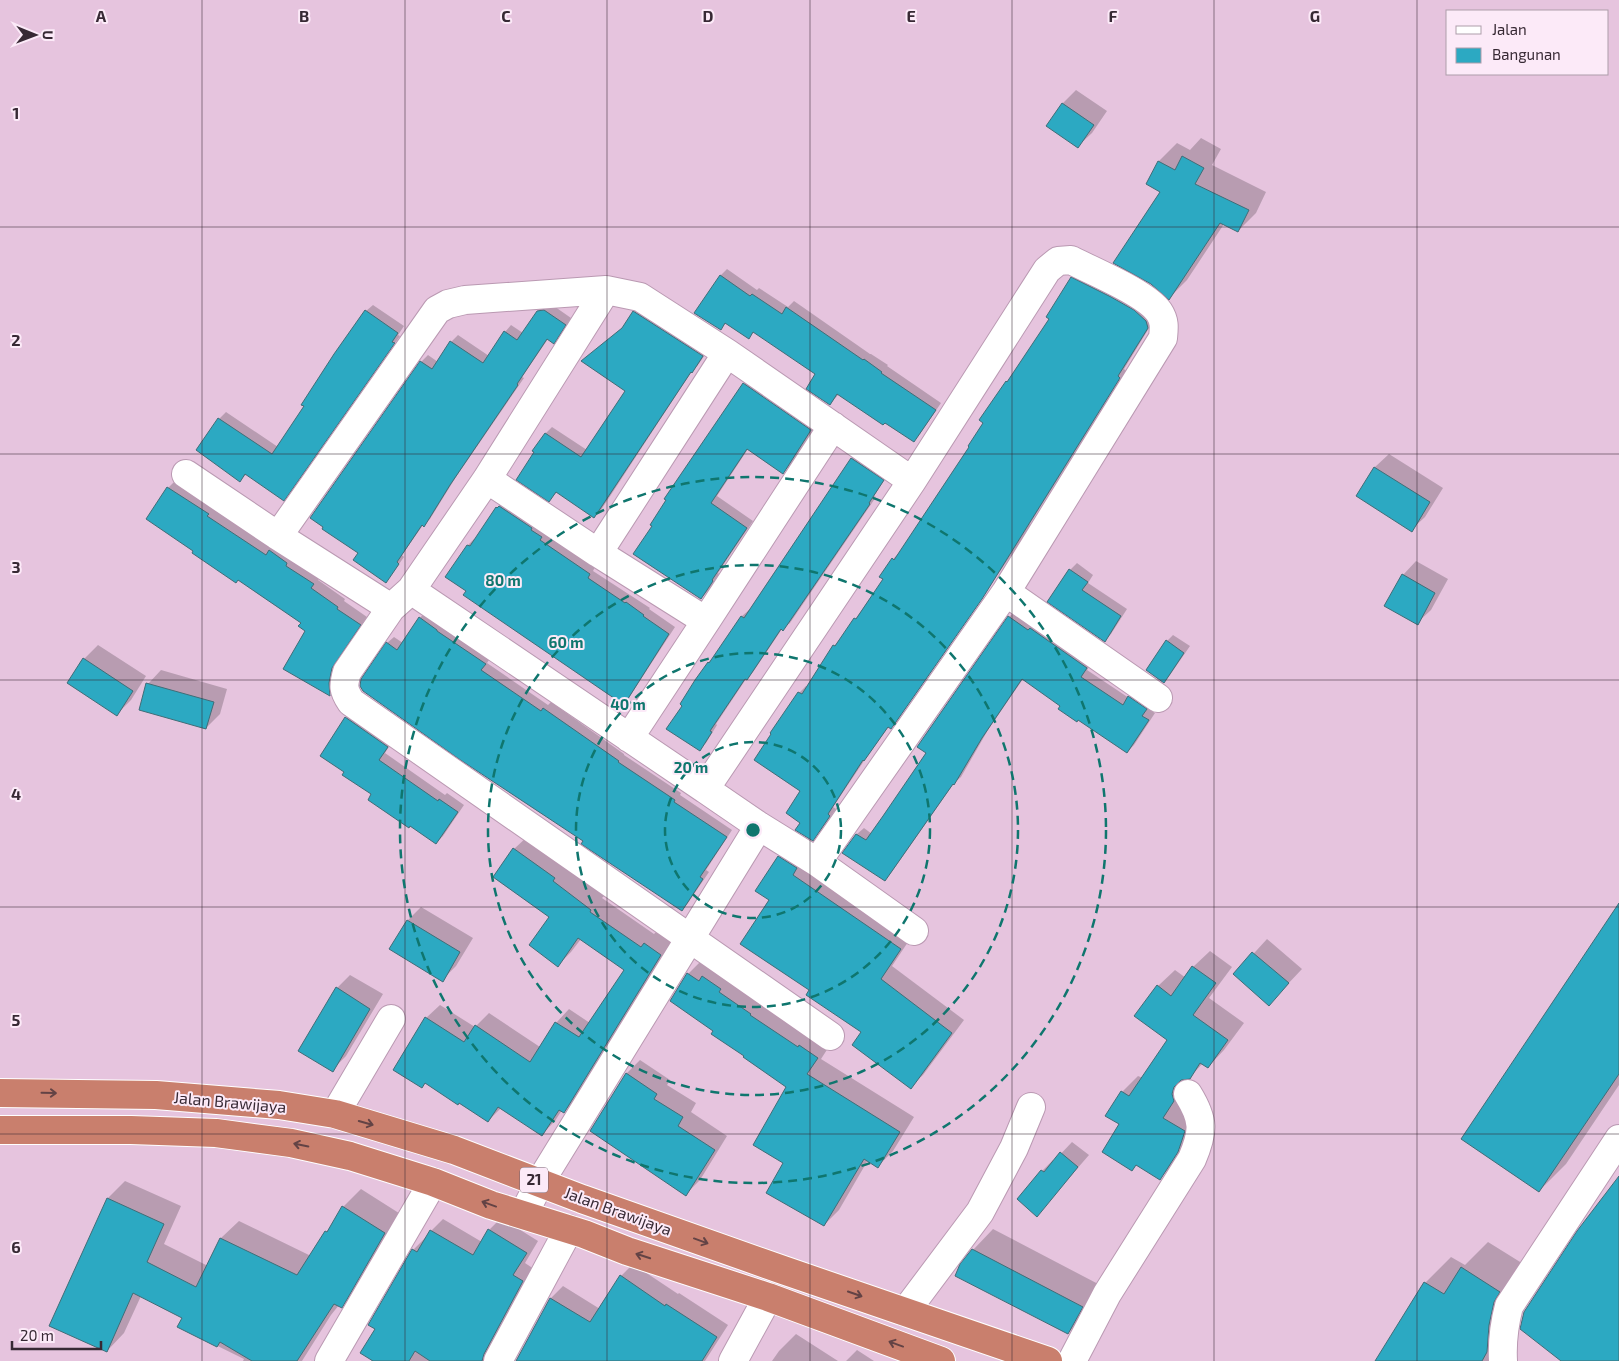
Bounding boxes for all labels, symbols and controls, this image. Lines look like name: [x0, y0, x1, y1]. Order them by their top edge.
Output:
text: A: [96, 6, 107, 25]
text: B: [299, 6, 309, 25]
text: C: [501, 6, 511, 25]
text: D: [703, 6, 714, 25]
text: E: [906, 6, 916, 25]
text: F: [1109, 6, 1118, 25]
text: G: [1310, 6, 1320, 25]
north arrow: [10, 10, 60, 60]
legend: [1446, 10, 1609, 75]
text: Jalan: [1492, 20, 1527, 38]
text: U: [40, 30, 57, 40]
text: Bangunan: [1492, 45, 1561, 63]
text: 1: [13, 103, 19, 122]
text: 2: [11, 330, 21, 349]
text: 3: [11, 557, 21, 576]
text: 80 m: [485, 571, 521, 589]
text: 60 m: [549, 633, 583, 651]
text: 40 m: [610, 695, 646, 713]
text: 20 m: [674, 758, 708, 776]
text: 4: [11, 784, 21, 803]
centre of rings: [744, 821, 762, 839]
text: 5: [12, 1010, 21, 1029]
street label: Jalan Brawijaya: [173, 1087, 287, 1117]
one-way arrow: [40, 1089, 56, 1098]
one-way arrow: [358, 1119, 374, 1128]
one-way arrow: [294, 1140, 310, 1149]
road number: 21: [520, 1168, 548, 1192]
street label: Jalan Brawijaya: [562, 1182, 674, 1240]
one-way arrow: [482, 1199, 498, 1208]
text: 6: [11, 1237, 21, 1256]
one-way arrow: [693, 1237, 708, 1246]
one-way arrow: [635, 1251, 651, 1261]
one-way arrow: [846, 1290, 862, 1299]
scale bar: [12, 1318, 101, 1350]
text: 20 m: [20, 1326, 54, 1344]
one-way arrow: [889, 1339, 904, 1348]

